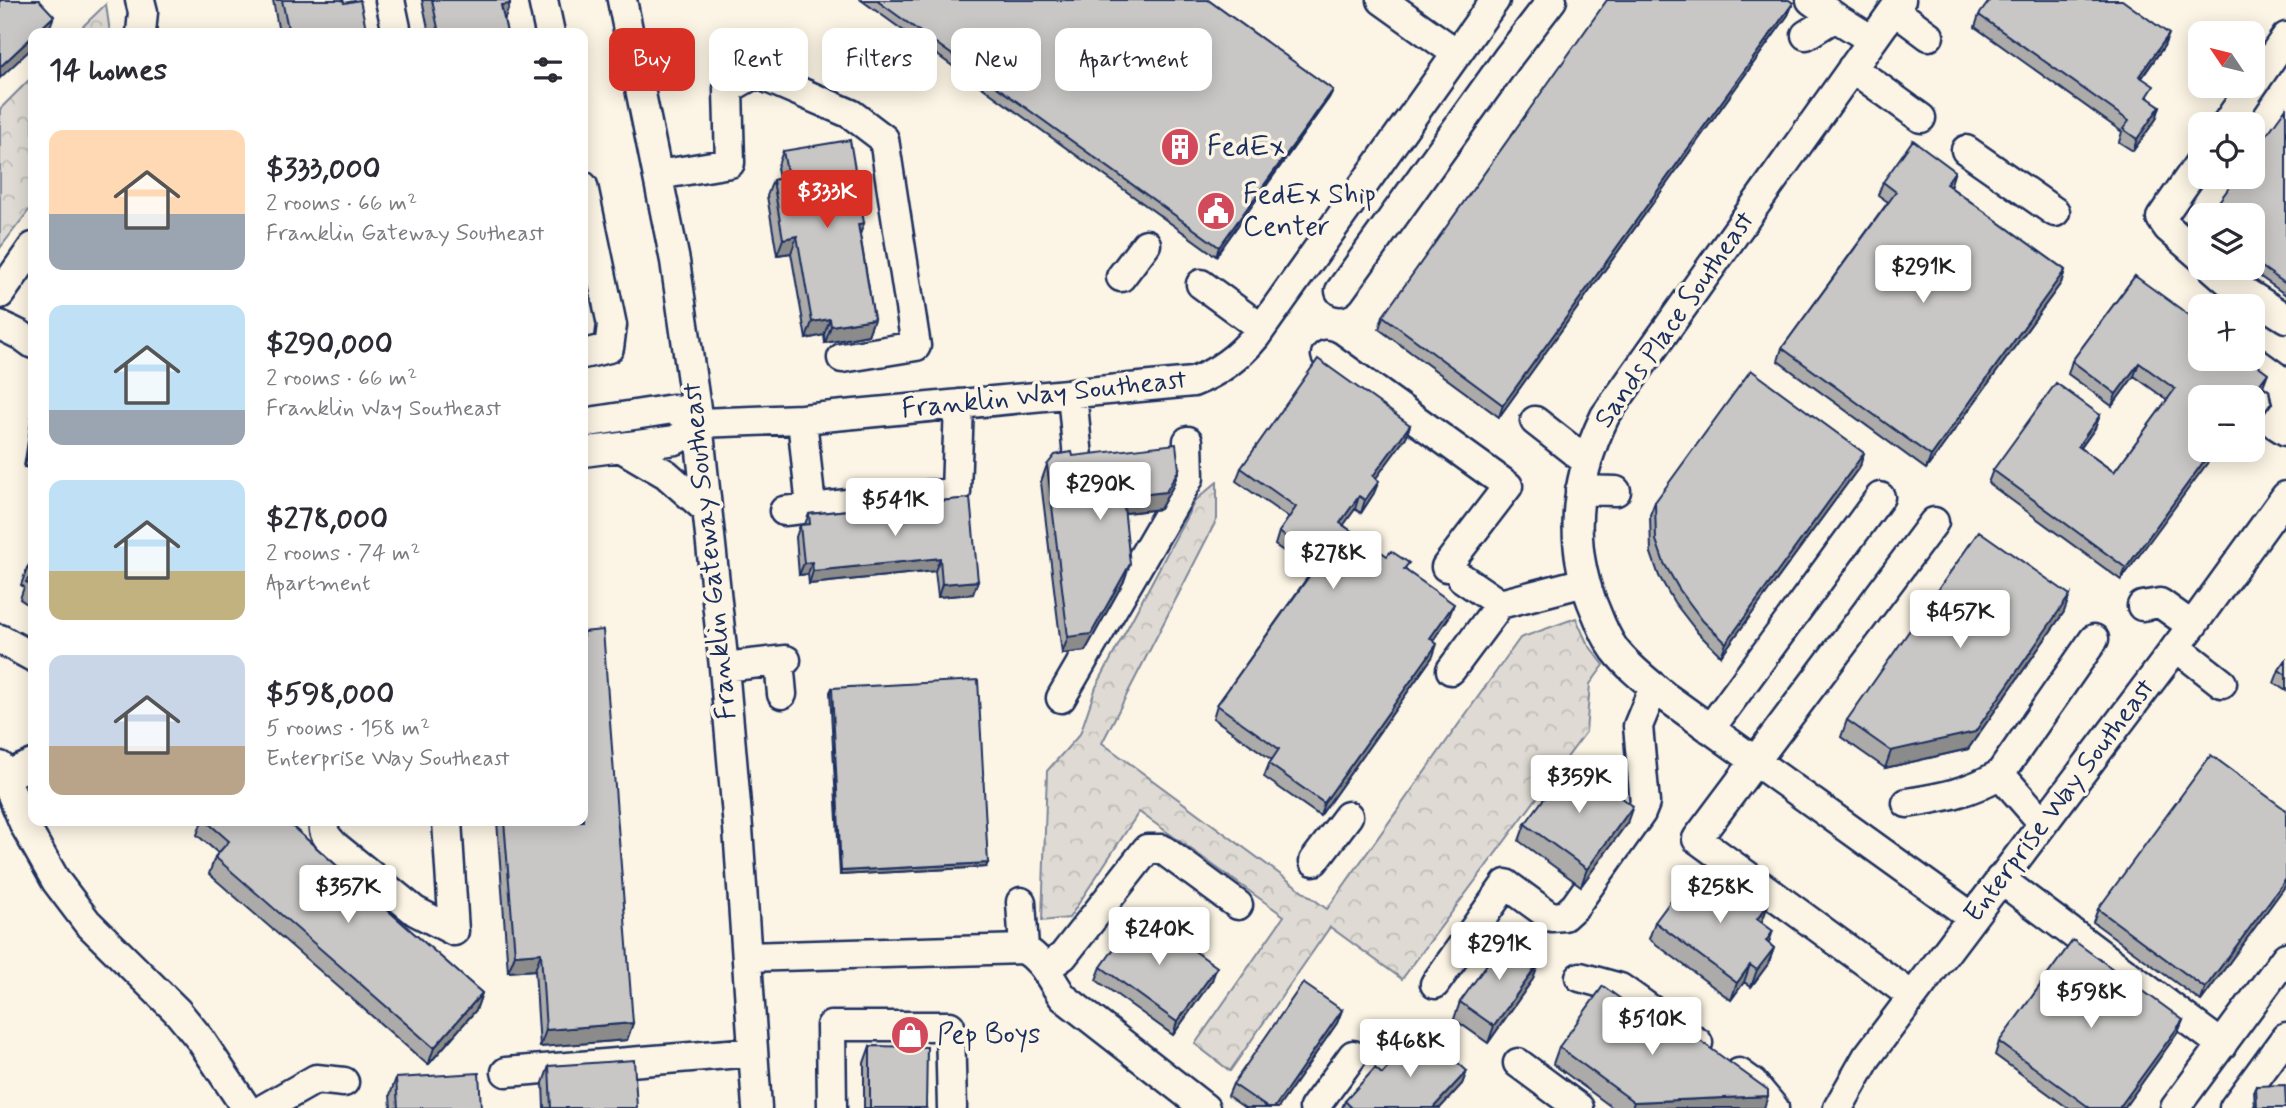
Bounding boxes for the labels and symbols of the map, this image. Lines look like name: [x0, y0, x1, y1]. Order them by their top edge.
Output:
north arrow: [2188, 21, 2264, 98]
building icon: FedEx: [1159, 126, 1201, 168]
place label: FedEx: [1207, 129, 1285, 166]
pin: $333K: [778, 170, 876, 230]
place label: FedEx Ship Center: [1243, 177, 1376, 246]
public building icon: FedEx Ship Center: [1195, 190, 1237, 232]
street label: Sands Place Southeast: [1586, 204, 1764, 436]
pin: $291K: [1874, 246, 1972, 305]
street label: Franklin Way Southeast: [900, 362, 1189, 428]
street label: Franklin Gateway Southeast: [674, 380, 746, 722]
pin: $290K: [1051, 462, 1149, 522]
pin: $541K: [846, 478, 944, 538]
pin: $278K: [1284, 532, 1382, 591]
pin: $457K: [1911, 590, 2009, 650]
street label: Enterprise Way Southeast: [1956, 671, 2164, 931]
pin: $359K: [1530, 756, 1628, 815]
pin: $357K: [299, 866, 397, 925]
pin: $258K: [1671, 866, 1769, 925]
pin: $240K: [1110, 908, 1208, 967]
pin: $291K: [1450, 922, 1548, 982]
pin: $598K: [2042, 970, 2140, 1030]
pin: $510K: [1603, 998, 1701, 1057]
shop icon: Pep Boys: [889, 1014, 931, 1056]
place label: Pep Boys: [937, 1017, 1041, 1054]
pin: $468K: [1361, 1020, 1459, 1079]

